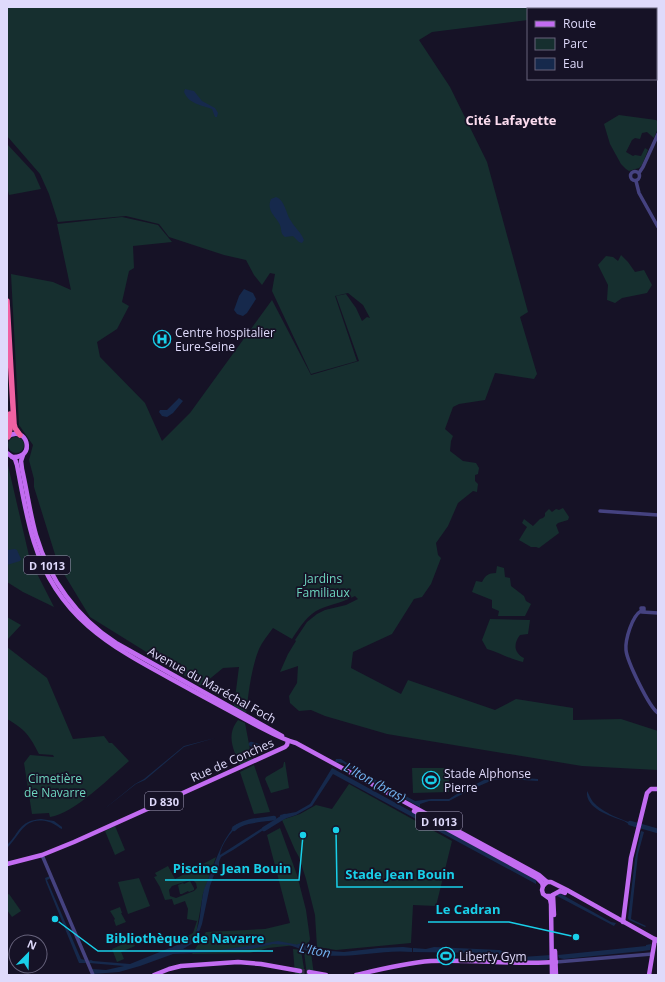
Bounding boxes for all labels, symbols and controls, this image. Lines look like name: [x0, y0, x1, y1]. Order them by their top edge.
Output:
legend: [527, 8, 657, 80]
text: Route: [563, 15, 596, 32]
text: Parc: [563, 35, 588, 52]
text: Eau: [563, 55, 584, 72]
district label: Cité Lafayette: [465, 111, 557, 129]
place label: Centre hospitalier Eure-Seine: [175, 324, 275, 355]
hospital icon: Centre hospitalier Eure-Seine: [152, 329, 172, 349]
road number: D 1013: [24, 556, 70, 574]
park label: Jardins Familiaux: [296, 570, 350, 601]
street label: Avenue du Maréchal Foch: [145, 643, 279, 727]
street label: Rue de Conches: [188, 734, 277, 786]
water label: L'Iton (bras): [341, 758, 409, 807]
place label: Stade Alphonse Pierre: [444, 765, 531, 796]
park label: Cimetière de Navarre: [24, 770, 86, 801]
sports icon: Stade Alphonse Pierre: [421, 770, 441, 790]
road number: D 830: [145, 792, 183, 810]
road number: D 1013: [416, 812, 462, 830]
callout: Piscine Jean Bouin: [165, 855, 299, 880]
text: Piscine Jean Bouin: [173, 859, 291, 877]
callout: Stade Jean Bouin: [337, 862, 463, 887]
text: Stade Jean Bouin: [345, 865, 455, 883]
callout: Le Cadran: [428, 897, 509, 922]
text: Le Cadran: [435, 900, 501, 918]
callout: Bibliothèque de Navarre: [98, 926, 273, 951]
text: Bibliothèque de Navarre: [105, 929, 265, 947]
north arrow: [8, 934, 48, 974]
text: N: [25, 936, 39, 953]
water label: L'Iton: [298, 938, 332, 962]
sports icon: Liberty Gym: [436, 946, 456, 966]
place label: Liberty Gym: [459, 948, 527, 965]

